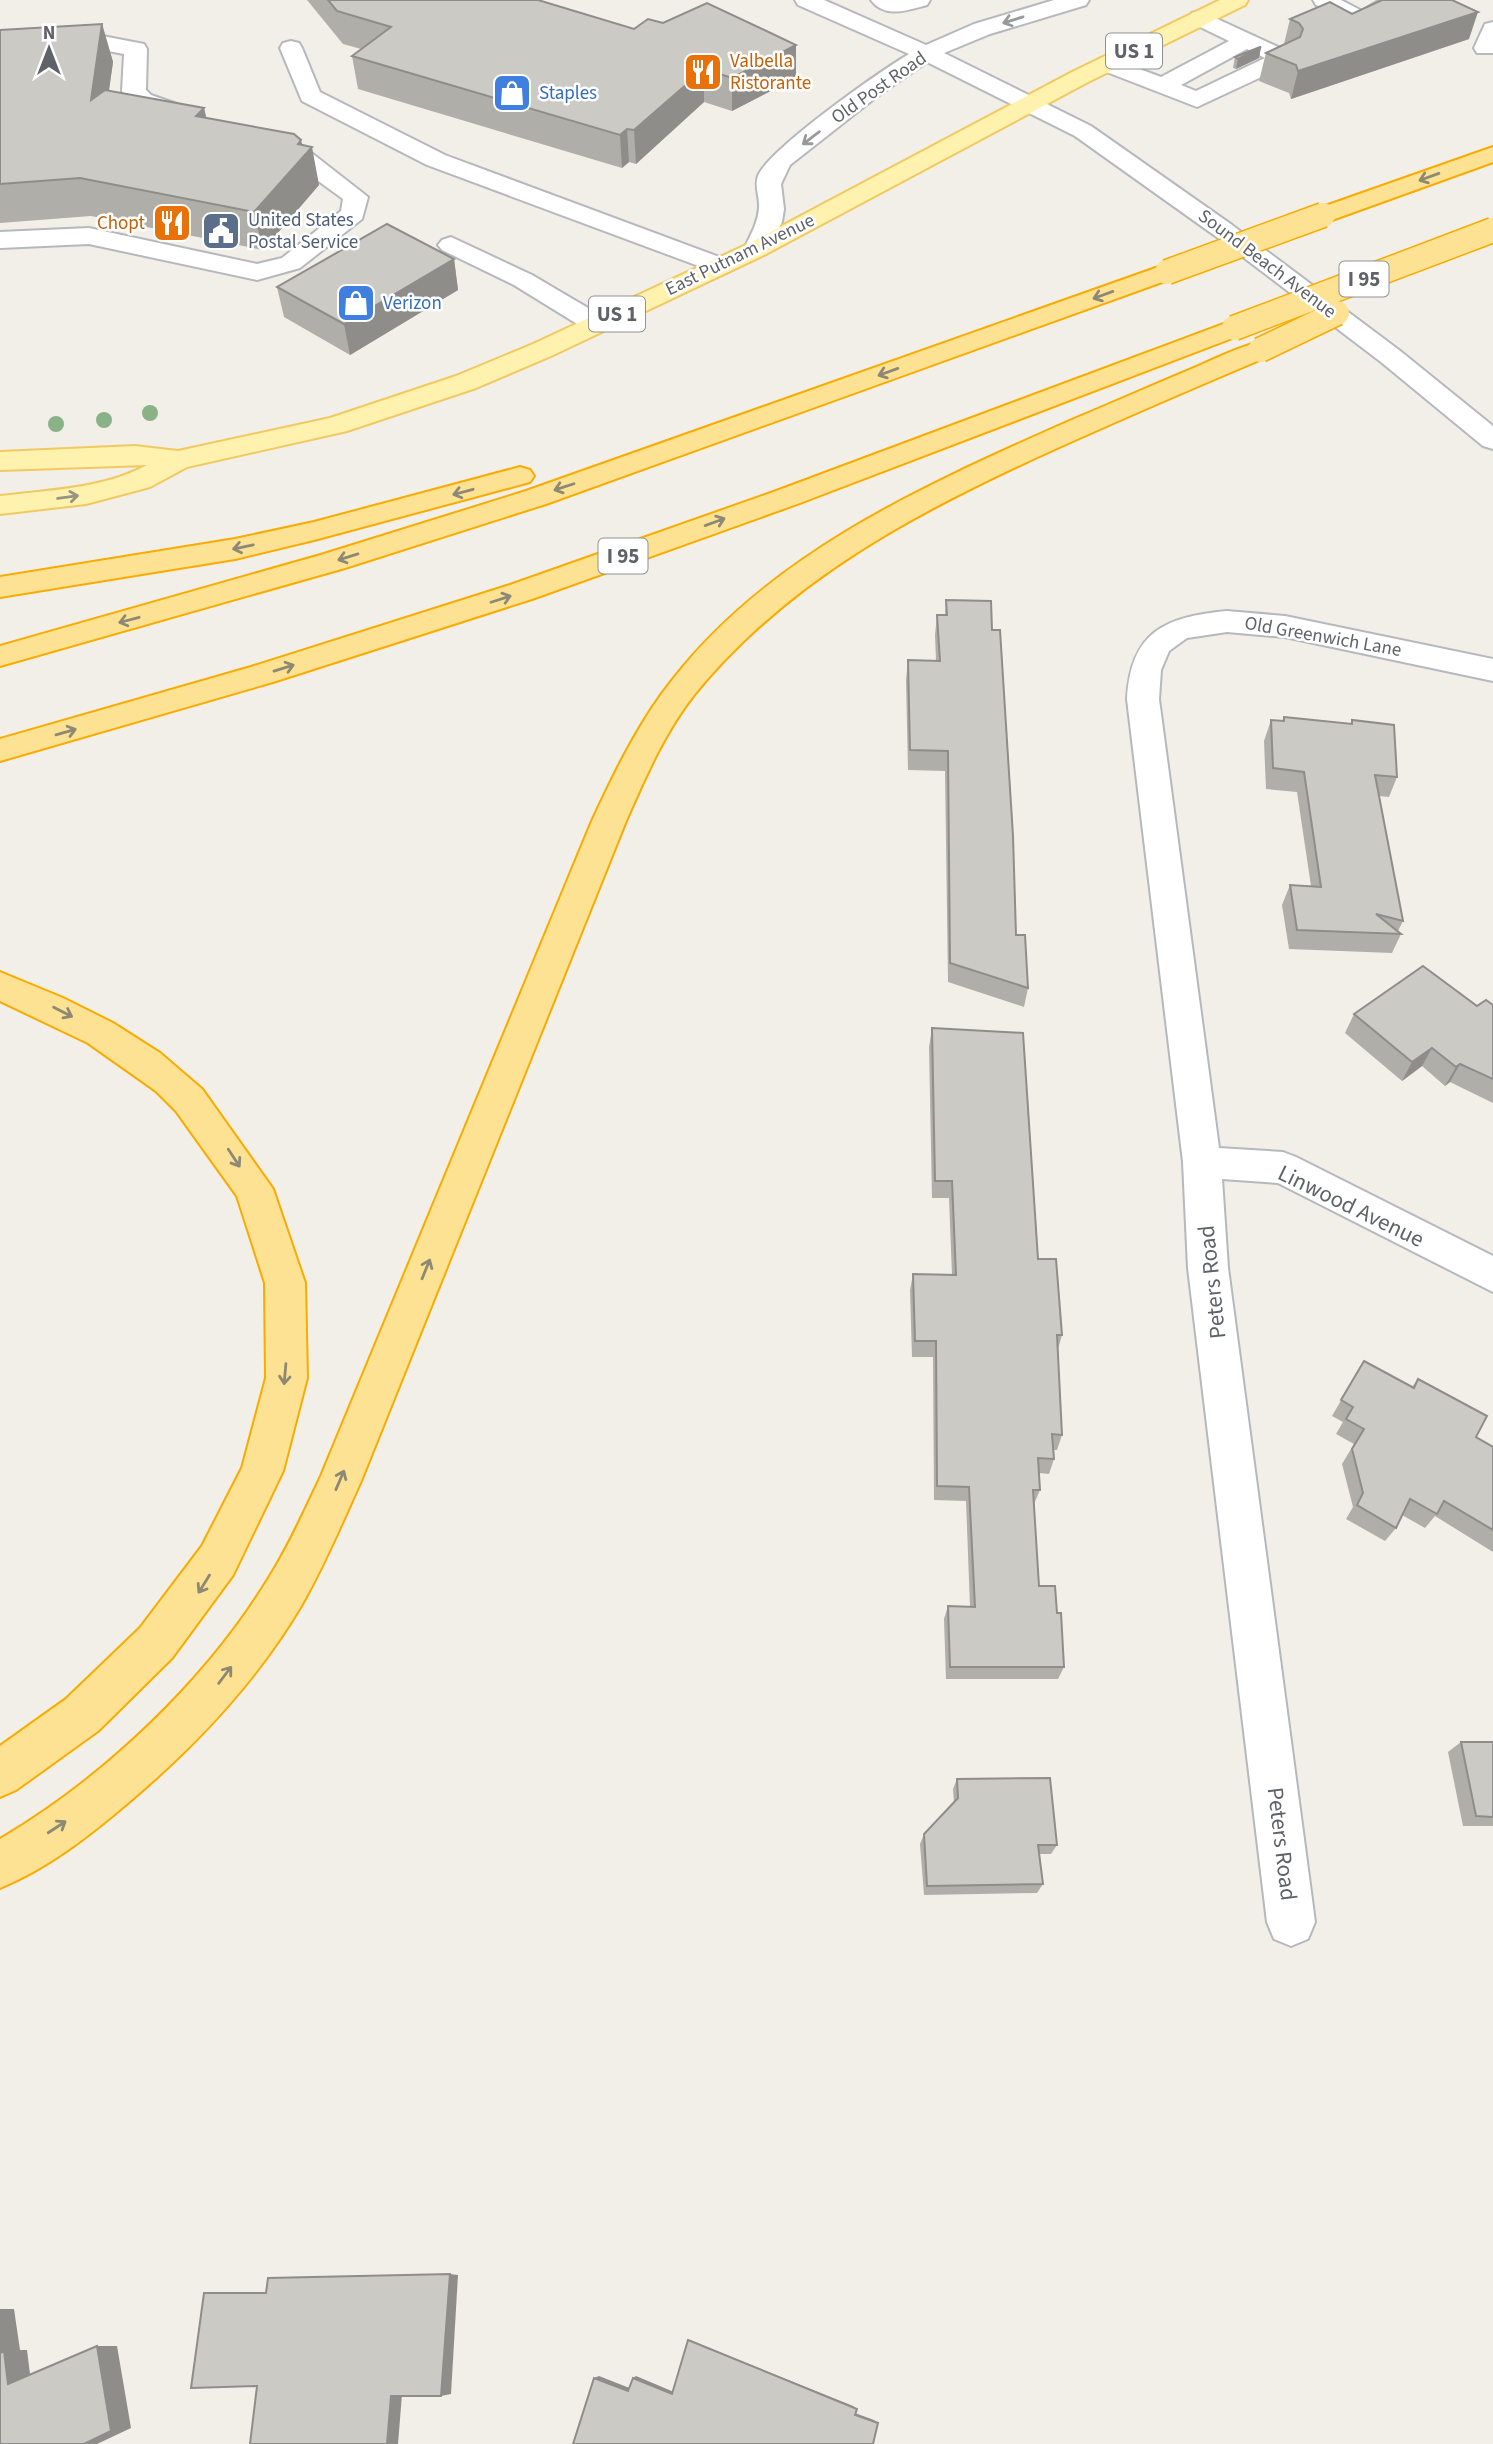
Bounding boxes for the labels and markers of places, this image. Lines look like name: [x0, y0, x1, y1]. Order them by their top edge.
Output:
place label: Valbella Ristorante: [730, 48, 811, 97]
restaurant icon: Valbella Ristorante: [682, 51, 724, 93]
shop icon: Staples: [491, 72, 533, 114]
place label: Staples: [539, 80, 597, 107]
restaurant icon: Chopt: [151, 202, 193, 244]
place label: United States Postal Service: [248, 207, 358, 256]
place label: Chopt: [97, 210, 146, 237]
public building icon: United States Postal Service: [200, 210, 242, 252]
shop icon: Verizon: [335, 282, 377, 324]
place label: Verizon: [383, 290, 442, 317]

